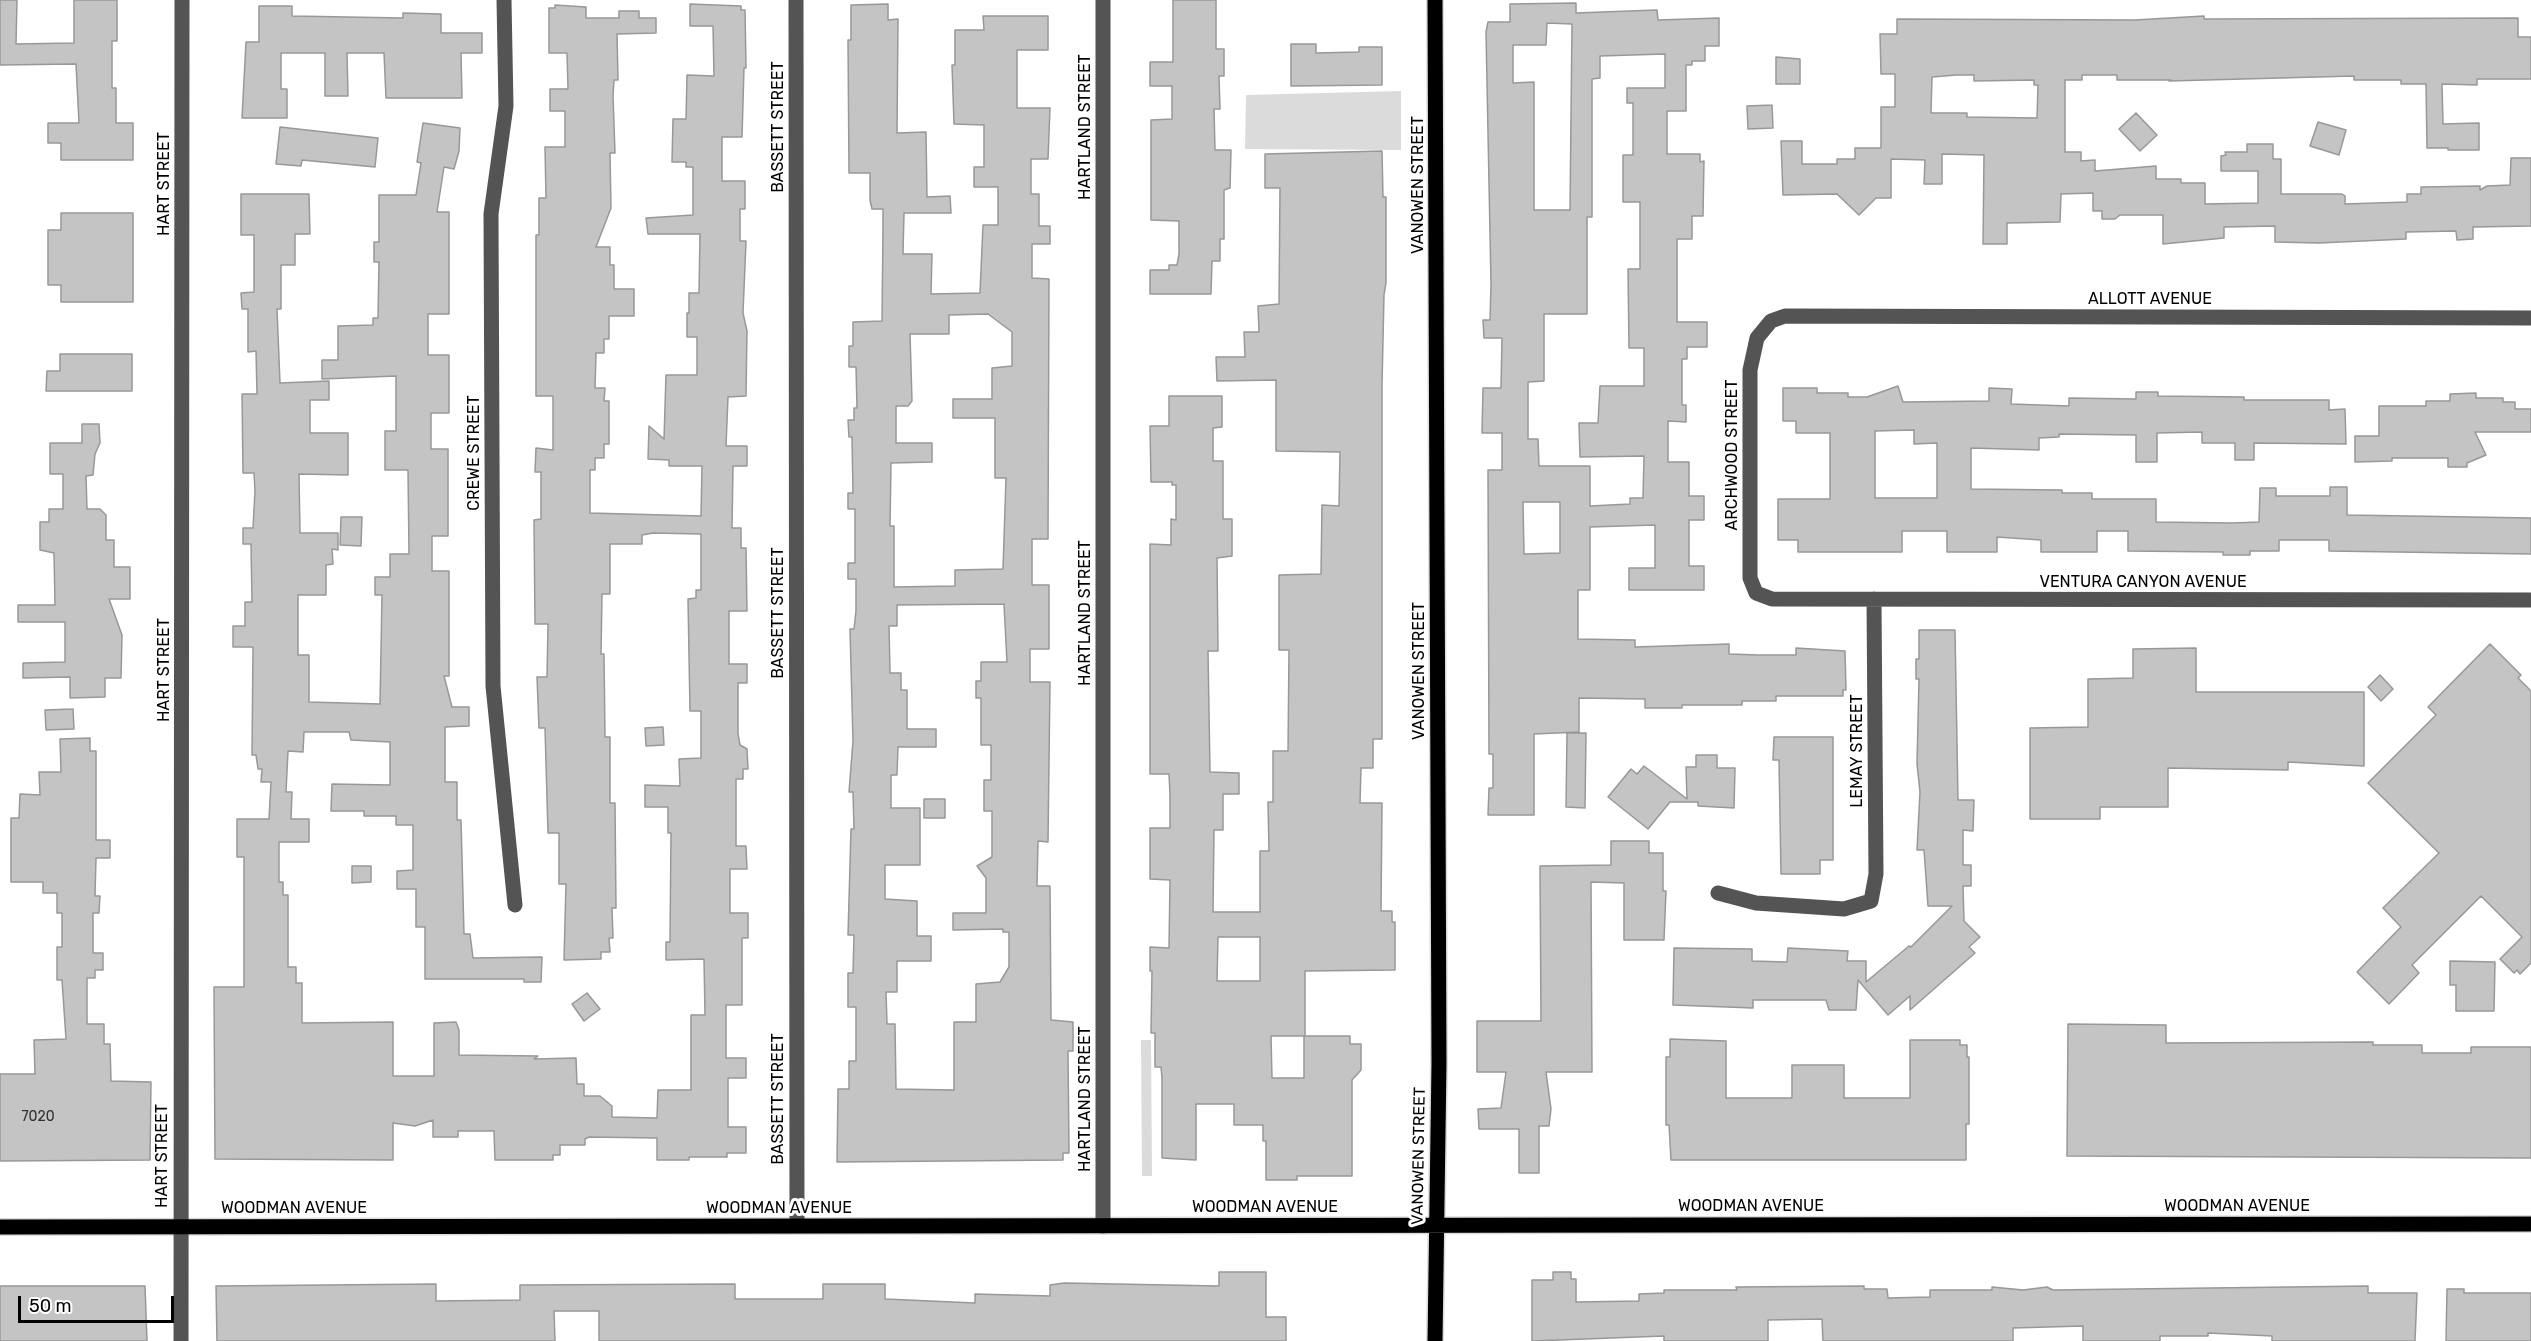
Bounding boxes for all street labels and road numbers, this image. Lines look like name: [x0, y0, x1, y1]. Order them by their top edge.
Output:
street label: HARTLAND STREET: [1075, 54, 1095, 200]
street label: BASSETT STREET: [768, 61, 788, 193]
street label: VANOWEN STREET: [1408, 116, 1428, 254]
street label: HART STREET: [154, 132, 174, 236]
street label: ALLOTT AVENUE: [2088, 289, 2212, 309]
street label: ARCHWOOD STREET: [1722, 380, 1742, 530]
street label: CREWE STREET: [464, 395, 484, 511]
street label: HARTLAND STREET: [1075, 540, 1095, 686]
street label: BASSETT STREET: [768, 547, 788, 679]
street label: VENTURA CANYON AVENUE: [2039, 572, 2247, 592]
street label: VANOWEN STREET: [1409, 602, 1429, 740]
street label: HART STREET: [154, 618, 174, 722]
street label: LEMAY STREET: [1847, 694, 1867, 808]
street label: HARTLAND STREET: [1075, 1026, 1095, 1172]
street label: BASSETT STREET: [768, 1033, 788, 1165]
street label: VANOWEN STREET: [1408, 1087, 1430, 1225]
street label: HART STREET: [152, 1104, 172, 1208]
street label: WOODMAN AVENUE: [1678, 1196, 1824, 1216]
street label: WOODMAN AVENUE: [2164, 1196, 2310, 1216]
street label: WOODMAN AVENUE: [1192, 1197, 1338, 1217]
street label: WOODMAN AVENUE: [221, 1198, 367, 1218]
street label: WOODMAN AVENUE: [706, 1198, 852, 1218]

